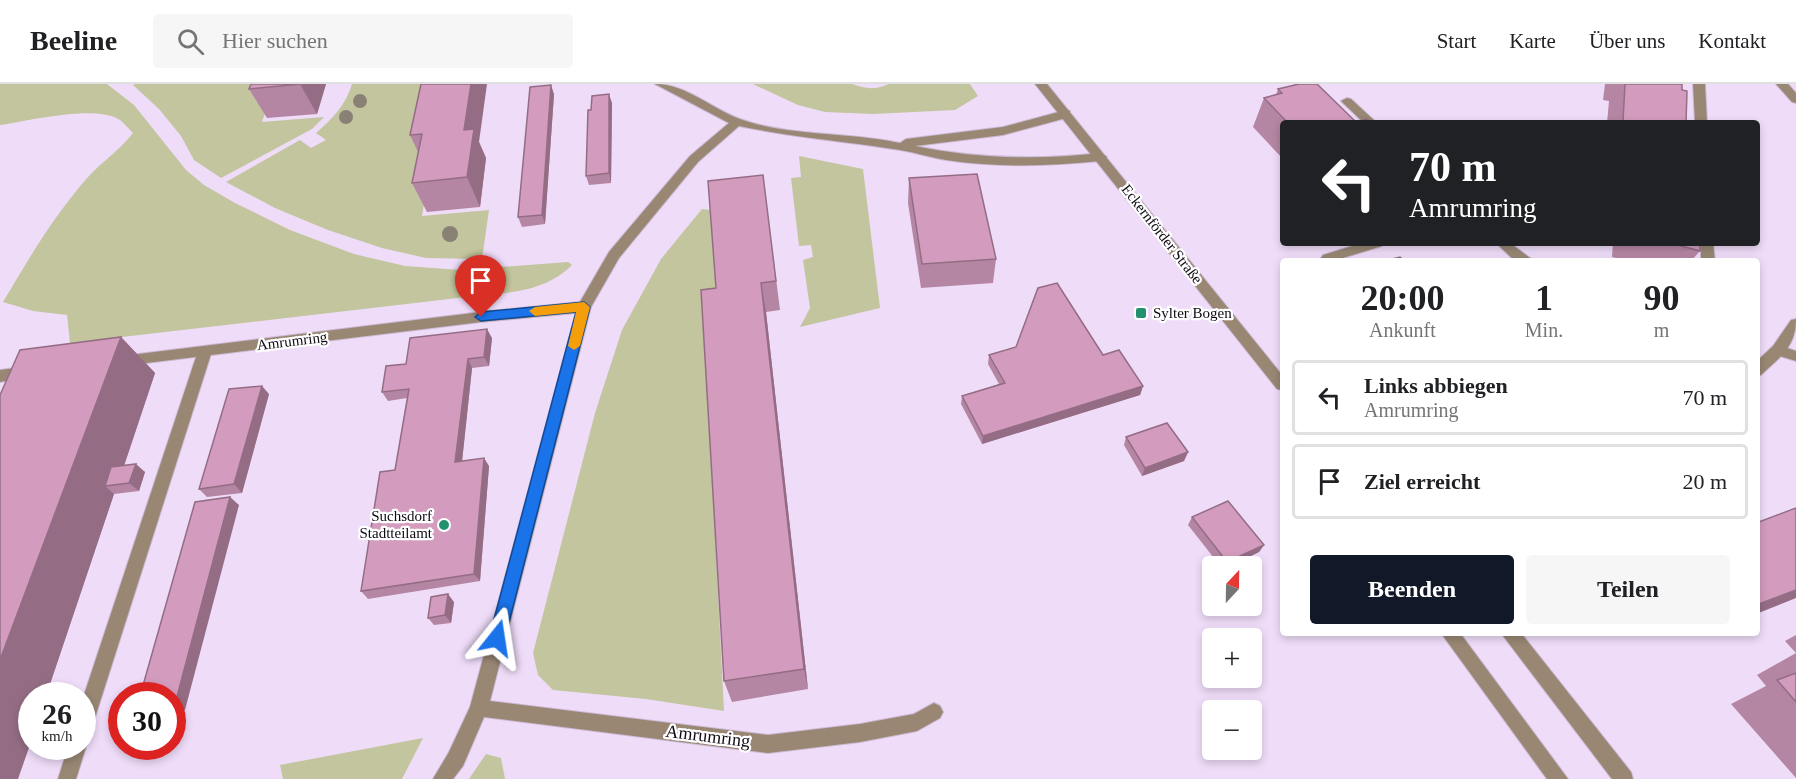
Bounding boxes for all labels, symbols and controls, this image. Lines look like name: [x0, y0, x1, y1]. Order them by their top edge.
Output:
search box: [153, 14, 573, 68]
text: Beeline: [30, 25, 117, 56]
icon: search: [174, 25, 207, 58]
text: Hier suchen: [222, 28, 328, 53]
text: Start: [1437, 29, 1476, 53]
text: Karte: [1509, 29, 1556, 53]
text: Über uns: [1589, 29, 1665, 53]
text: Kontakt: [1698, 29, 1766, 53]
icon: left: [1310, 144, 1388, 222]
text: 70 m: [1409, 144, 1497, 190]
street label: Eckernförder Straße: [1118, 181, 1206, 287]
text: Amrumring: [1409, 193, 1537, 223]
pin: [455, 255, 506, 317]
icon: arrive: [464, 264, 497, 297]
text: 20:00: [1360, 278, 1444, 318]
text: 1: [1535, 278, 1553, 318]
text: 90: [1644, 278, 1680, 318]
place label: Sylter Bogen: [1153, 305, 1232, 321]
marker: Sylter Bogen: [1134, 306, 1148, 320]
text: Ankunft: [1369, 319, 1436, 341]
text: Min.: [1525, 319, 1563, 341]
text: m: [1654, 319, 1669, 341]
street label: Amrumring: [256, 329, 329, 353]
text: Links abbiegen: [1364, 373, 1508, 398]
icon: left: [1313, 381, 1346, 414]
text: 70 m: [1682, 385, 1727, 410]
text: Amrumring: [1364, 399, 1458, 421]
icon: arrive: [1313, 465, 1346, 498]
text: Ziel erreicht: [1364, 469, 1480, 494]
text: 20 m: [1682, 469, 1727, 494]
place label: Suchsdorf Stadtteilamt: [360, 508, 433, 541]
marker: Suchsdorf Stadtteilamt: [437, 518, 451, 532]
button: Beenden: [1310, 555, 1514, 624]
button: Teilen: [1526, 555, 1730, 624]
north arrow: [1202, 556, 1262, 616]
map controls: [1202, 556, 1262, 760]
position arrow: [465, 606, 529, 670]
button: +: [1202, 628, 1262, 688]
speed limit sign: 30: [108, 682, 186, 760]
text: 26: [42, 697, 72, 730]
button: −: [1202, 700, 1262, 760]
street label: Amrumring: [665, 721, 751, 751]
text: km/h: [42, 728, 72, 744]

